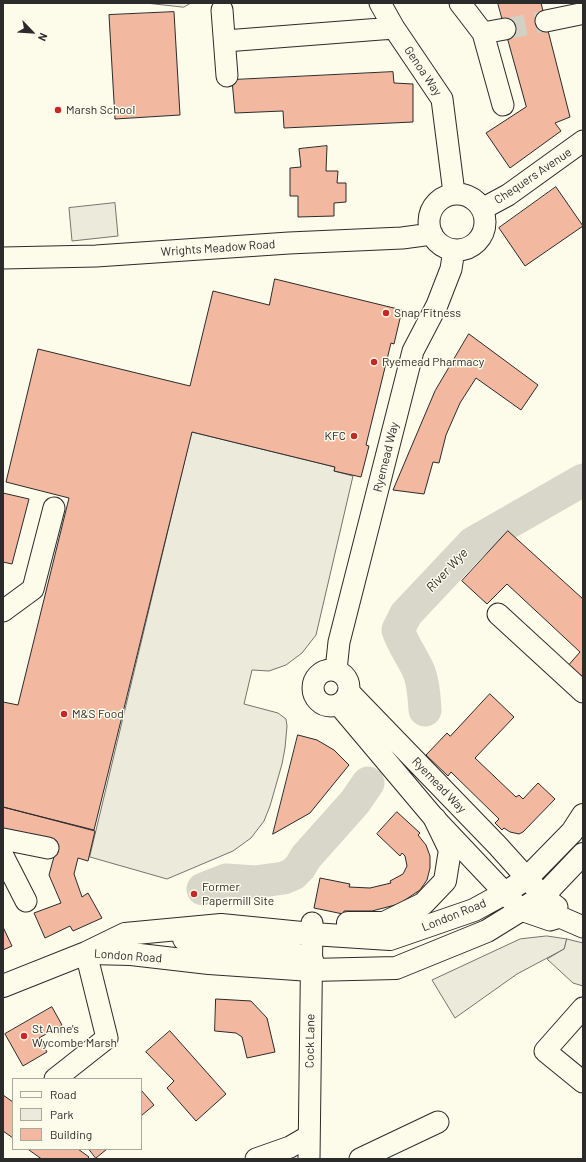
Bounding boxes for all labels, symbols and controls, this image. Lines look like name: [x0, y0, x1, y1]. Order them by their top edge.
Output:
north arrow: [12, 12, 52, 52]
text: N: [36, 31, 51, 43]
street label: Genoa Way: [401, 43, 445, 99]
place label: Marsh School: [66, 103, 135, 117]
marker: Marsh School: [53, 105, 63, 115]
street label: Chequers Avenue: [492, 145, 574, 207]
street label: Wrights Meadow Road: [160, 237, 276, 259]
place label: Snap Fitness: [394, 306, 461, 320]
marker: Snap Fitness: [381, 308, 391, 318]
place label: Ryemead Pharmacy: [382, 355, 484, 369]
marker: Ryemead Pharmacy: [369, 357, 379, 367]
street label: Ryemead Way: [370, 420, 402, 494]
place label: KFC: [325, 429, 346, 443]
marker: KFC: [349, 431, 359, 441]
water label: River Wye: [423, 545, 471, 595]
place label: M&S Food: [72, 707, 124, 721]
marker: M&S Food: [59, 709, 69, 719]
street label: Ryemead Way: [409, 754, 469, 816]
place label: Former Papermill Site: [202, 880, 274, 908]
marker: Former Papermill Site: [189, 889, 199, 899]
street label: London Road: [420, 896, 488, 934]
street label: London Road: [93, 946, 163, 966]
street label: Cock Lane: [302, 1014, 318, 1068]
place label: St Anne's Wycombe Marsh: [32, 1022, 117, 1050]
marker: St Anne's Wycombe Marsh: [19, 1031, 29, 1041]
legend: [12, 1078, 142, 1150]
text: Road: [50, 1087, 77, 1101]
text: Park: [50, 1107, 74, 1121]
text: Building: [50, 1127, 92, 1141]

